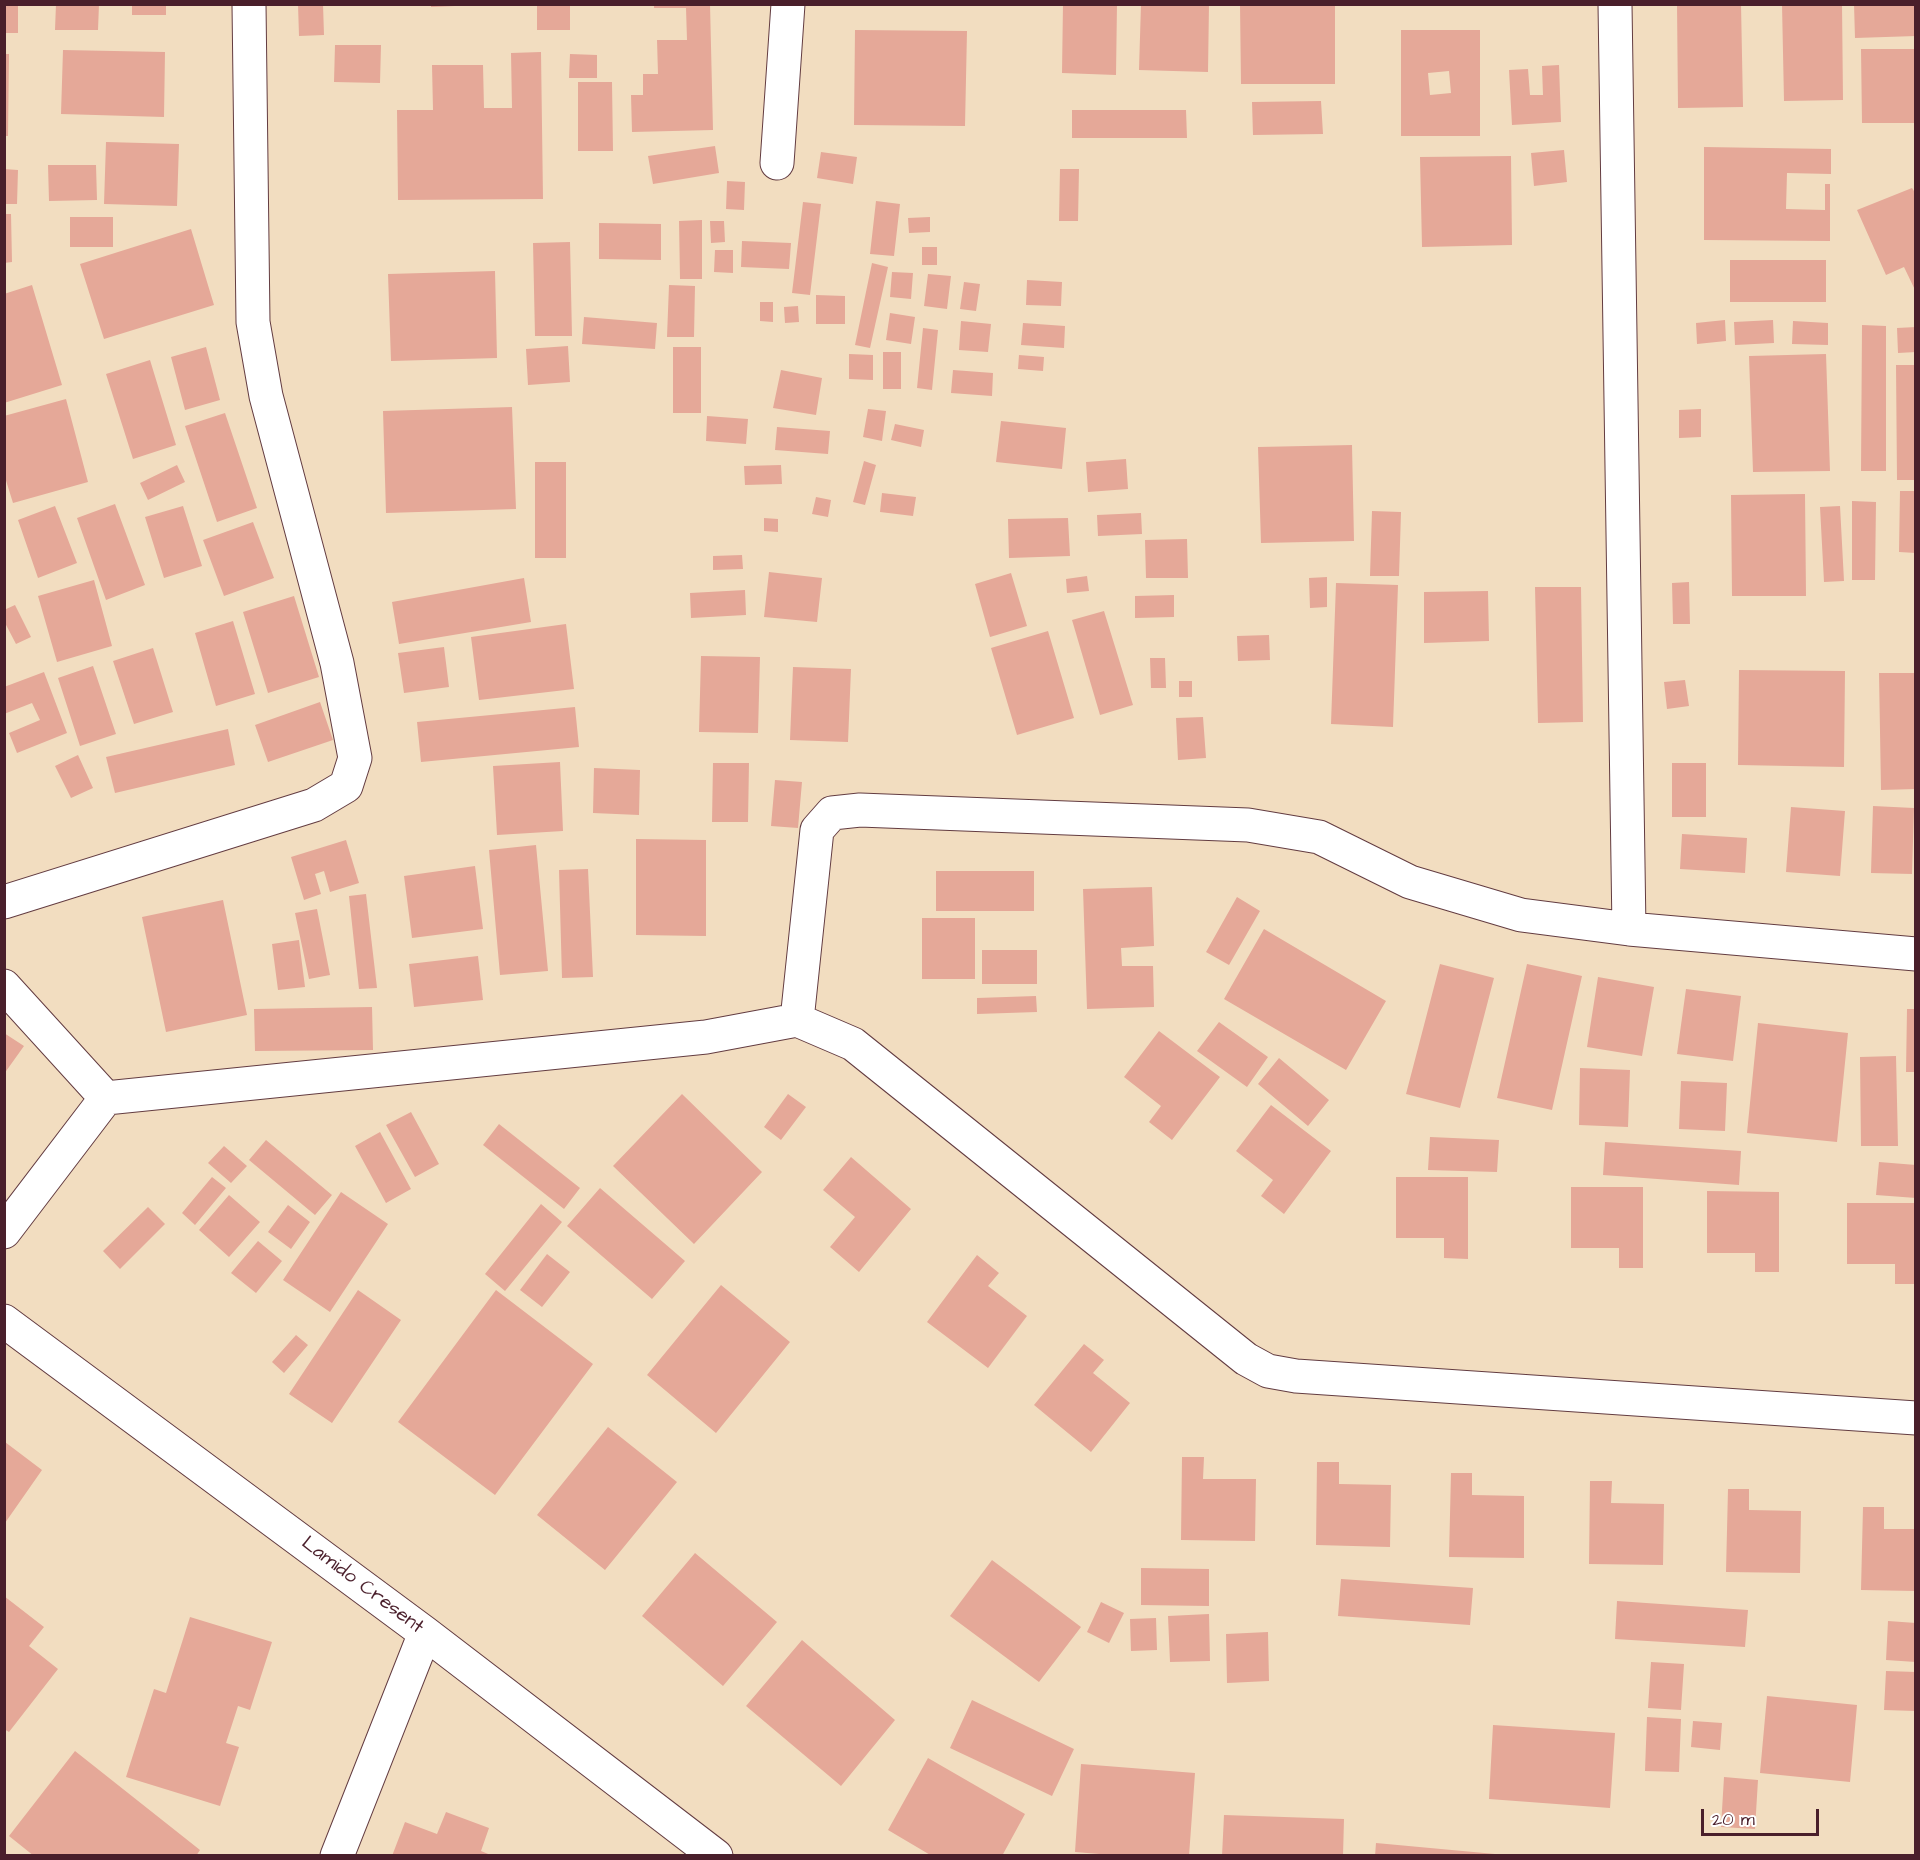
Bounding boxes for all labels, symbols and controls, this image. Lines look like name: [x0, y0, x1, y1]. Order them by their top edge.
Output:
street label: Lamido Cresent: [296, 1532, 428, 1640]
scale bar: [1704, 1797, 1822, 1835]
text: 20 m: [1712, 1807, 1755, 1832]

